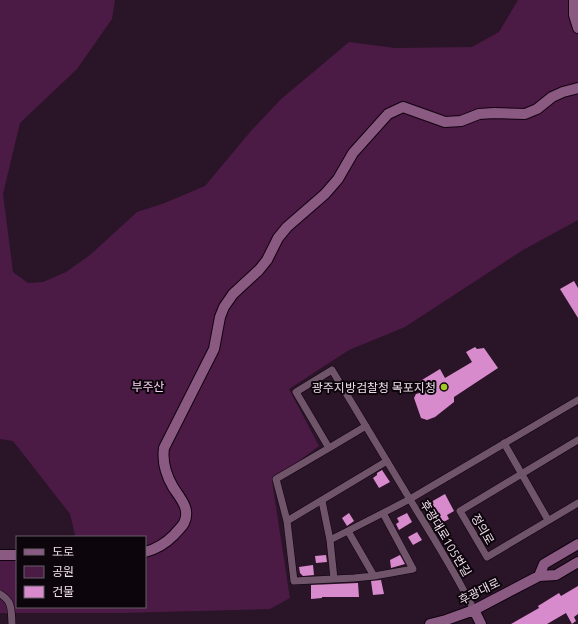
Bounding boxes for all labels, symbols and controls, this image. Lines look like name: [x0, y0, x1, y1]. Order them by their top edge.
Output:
park label: 부주산: [131, 380, 165, 393]
place label: 광주지방검찰청 목포지청: [312, 381, 436, 394]
marker: 광주지방검찰청 목포지청: [439, 382, 449, 392]
street label: 후광대로105번길: [418, 498, 474, 578]
street label: 정의로: [469, 511, 497, 547]
legend: [16, 536, 146, 608]
text: 도로: [52, 545, 74, 558]
text: 공원: [52, 565, 74, 578]
street label: 후광대로: [456, 575, 502, 607]
text: 건물: [52, 585, 74, 598]

